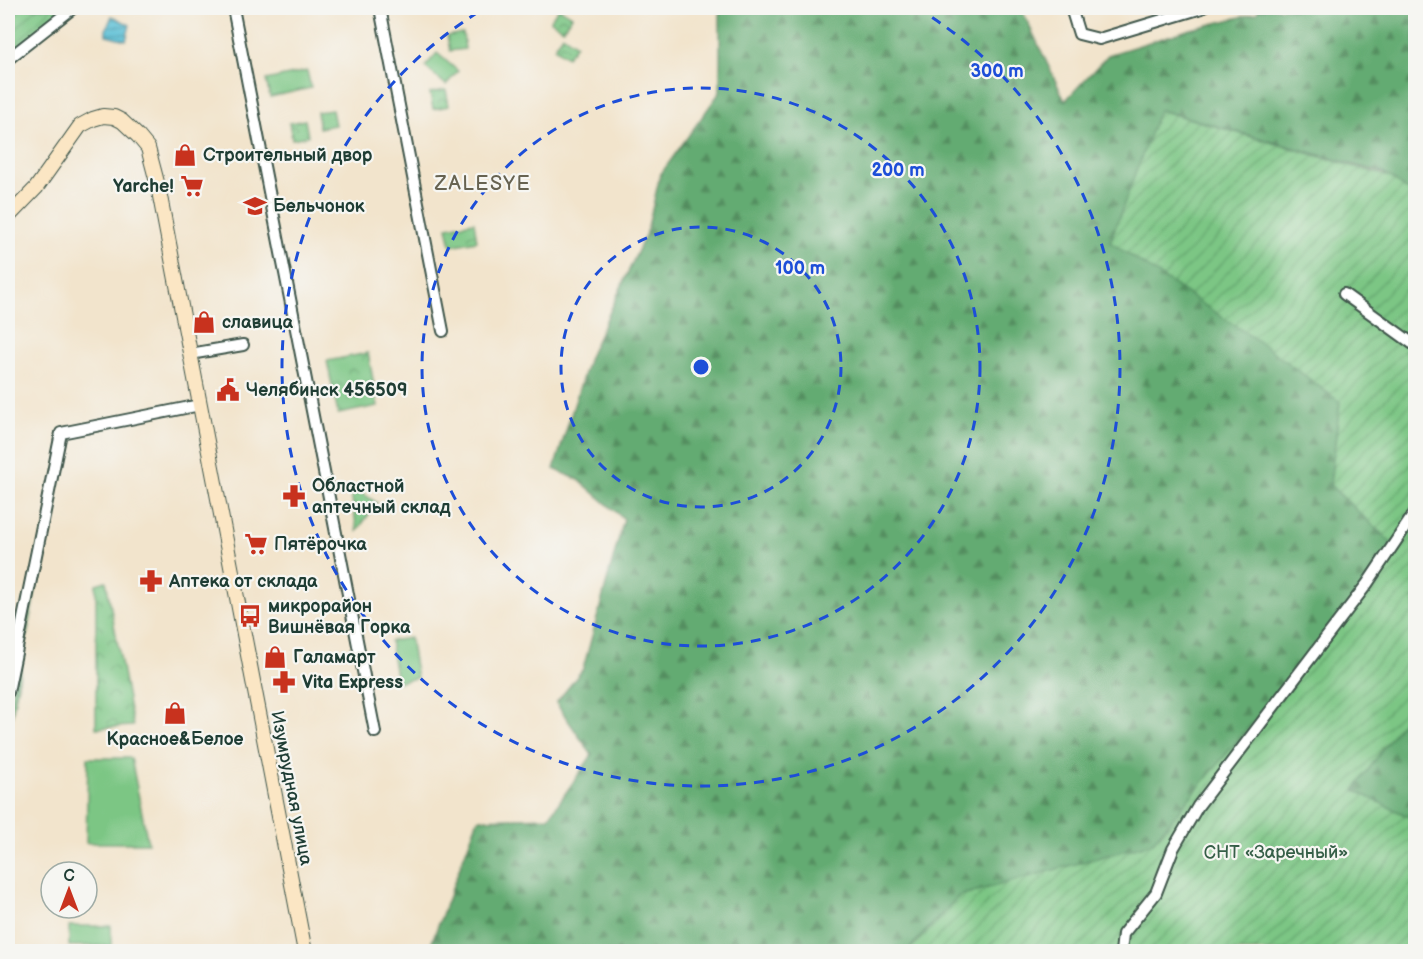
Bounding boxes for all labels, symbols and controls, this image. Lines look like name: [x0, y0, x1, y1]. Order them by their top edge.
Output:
text: 300 m: [970, 61, 1024, 82]
shop icon: Строительный двор: [172, 142, 198, 168]
place label: Строительный двор: [203, 145, 373, 166]
text: 200 m: [871, 160, 925, 181]
district label: ZALESYE: [434, 172, 531, 196]
supermarket icon: Yarche!: [179, 173, 205, 199]
place label: Yarche!: [113, 176, 174, 197]
school or university icon: Бельчонок: [242, 193, 268, 219]
place label: Бельчонок: [273, 196, 365, 217]
text: 100 m: [775, 258, 825, 279]
shop icon: славица: [191, 309, 217, 335]
place label: славица: [222, 312, 293, 333]
centre of rings: [691, 357, 711, 377]
public building icon: Челябинск 456509: [215, 377, 241, 403]
place label: Челябинск 456509: [246, 380, 408, 401]
place label: Областной аптечный склад: [312, 476, 451, 518]
pharmacy icon: Областной аптечный склад: [281, 483, 307, 509]
supermarket icon: Пятёрочка: [243, 531, 269, 557]
place label: Пятёрочка: [274, 534, 367, 555]
pharmacy icon: Аптека от склада: [138, 568, 164, 594]
place label: Аптека от склада: [168, 571, 318, 592]
place label: микрорайон Вишнёвая Горка: [268, 596, 411, 638]
bus stop icon: микрорайон Вишнёвая Горка: [237, 603, 263, 629]
shop icon: Галамарт: [262, 644, 288, 670]
place label: Галамарт: [293, 647, 376, 668]
pharmacy icon: Vita Express: [271, 669, 297, 695]
place label: Vita Express: [302, 672, 403, 693]
shop icon: Красное&Белое: [162, 700, 188, 726]
street label: Изумрудная улица: [266, 709, 317, 868]
place label: Красное&Белое: [106, 729, 244, 750]
park label: СНТ «Заречный»: [1204, 842, 1348, 863]
north arrow: [39, 860, 99, 920]
text: С: [63, 867, 75, 886]

